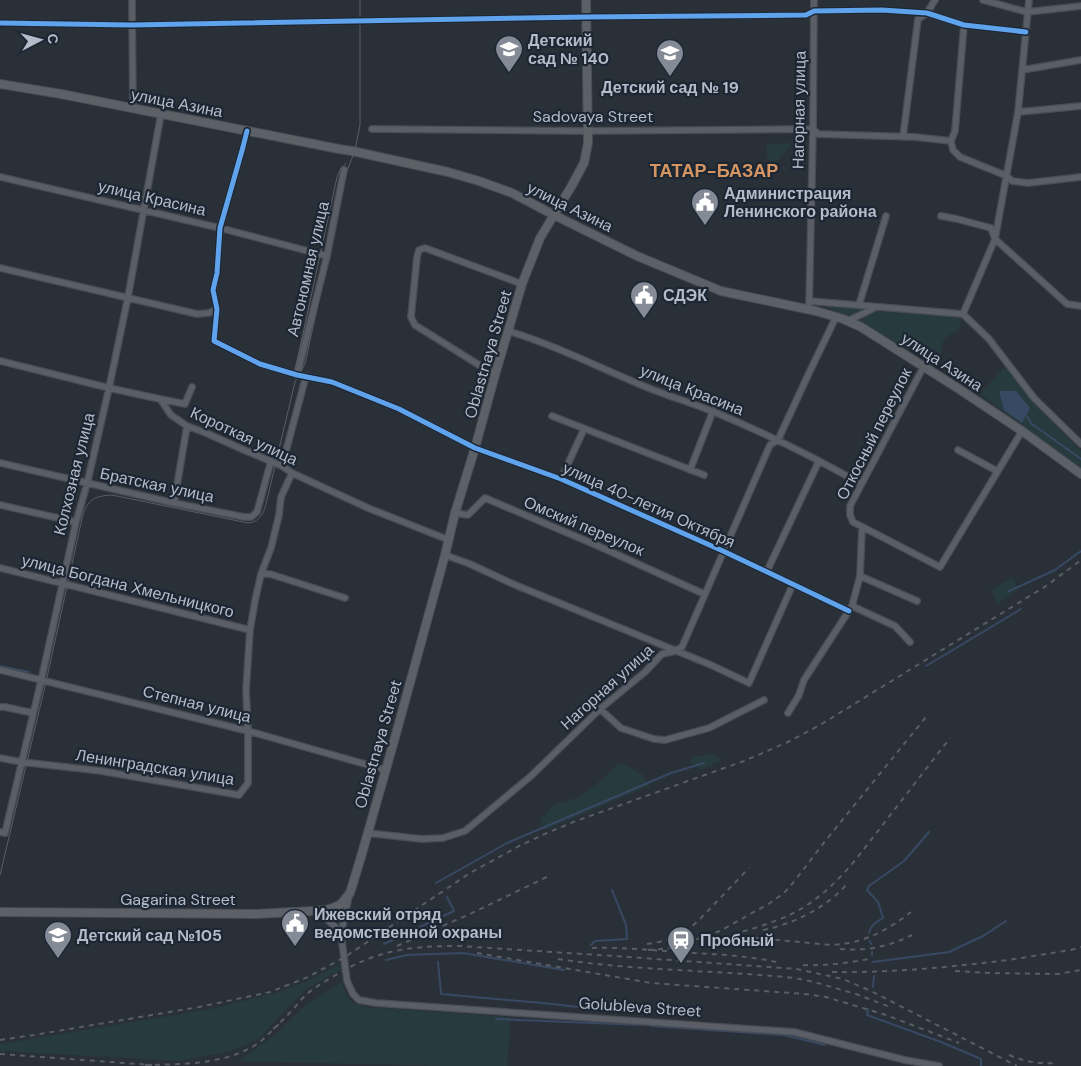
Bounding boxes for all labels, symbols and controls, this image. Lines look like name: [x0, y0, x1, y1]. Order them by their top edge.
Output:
north arrow: [15, 15, 65, 65]
place label: Детский сад № 140: [528, 30, 609, 69]
text: С: [43, 33, 62, 45]
school or university icon: Детский сад № 140: [494, 34, 524, 73]
school or university icon: Детский сад № 19: [655, 38, 685, 77]
street label: Нагорная улица: [787, 51, 811, 169]
place label: Детский сад № 19: [601, 77, 739, 98]
street label: улица Азина: [129, 84, 225, 122]
street label: Sadovaya Street: [533, 106, 653, 127]
district label: ТАТАР-БАЗАР: [650, 159, 778, 183]
street label: улица Красина: [96, 175, 208, 221]
street label: улица Азина: [524, 177, 616, 237]
place label: Администрация Ленинского района: [724, 183, 877, 222]
public building icon: Администрация Ленинского района: [690, 187, 720, 226]
street label: Автономная улица: [282, 199, 334, 339]
public building icon: СДЭК: [629, 280, 659, 319]
place label: СДЭК: [663, 285, 707, 306]
street label: Oblastnaya Street: [460, 287, 516, 421]
street label: улица Азина: [897, 328, 987, 396]
street label: улица Красина: [637, 360, 747, 420]
street label: Откосный переулок: [832, 363, 917, 504]
street label: Короткая улица: [187, 402, 301, 470]
street label: Колхозная улица: [49, 410, 99, 538]
street label: улица 40-летия Октября: [559, 457, 739, 553]
street label: Братская улица: [98, 463, 216, 507]
street label: Омский переулок: [521, 491, 648, 561]
street label: улица Богдана Хмельницкого: [20, 549, 236, 623]
street label: Нагорная улица: [556, 640, 658, 734]
street label: Oblastnaya Street: [350, 677, 406, 811]
street label: Степная улица: [141, 680, 253, 728]
street label: Ленинградская улица: [74, 744, 236, 790]
street label: Gagarina Street: [120, 889, 236, 910]
place label: Ижевский отряд ведомственной охраны: [314, 904, 502, 943]
public building icon: Ижевский отряд ведомственной охраны: [280, 908, 310, 947]
school or university icon: Детский сад №105: [43, 920, 73, 959]
place label: Детский сад №105: [77, 925, 222, 946]
station icon: Пробный: [666, 925, 696, 964]
place label: Пробный: [700, 930, 774, 951]
street label: Golubleva Street: [578, 992, 702, 1022]

